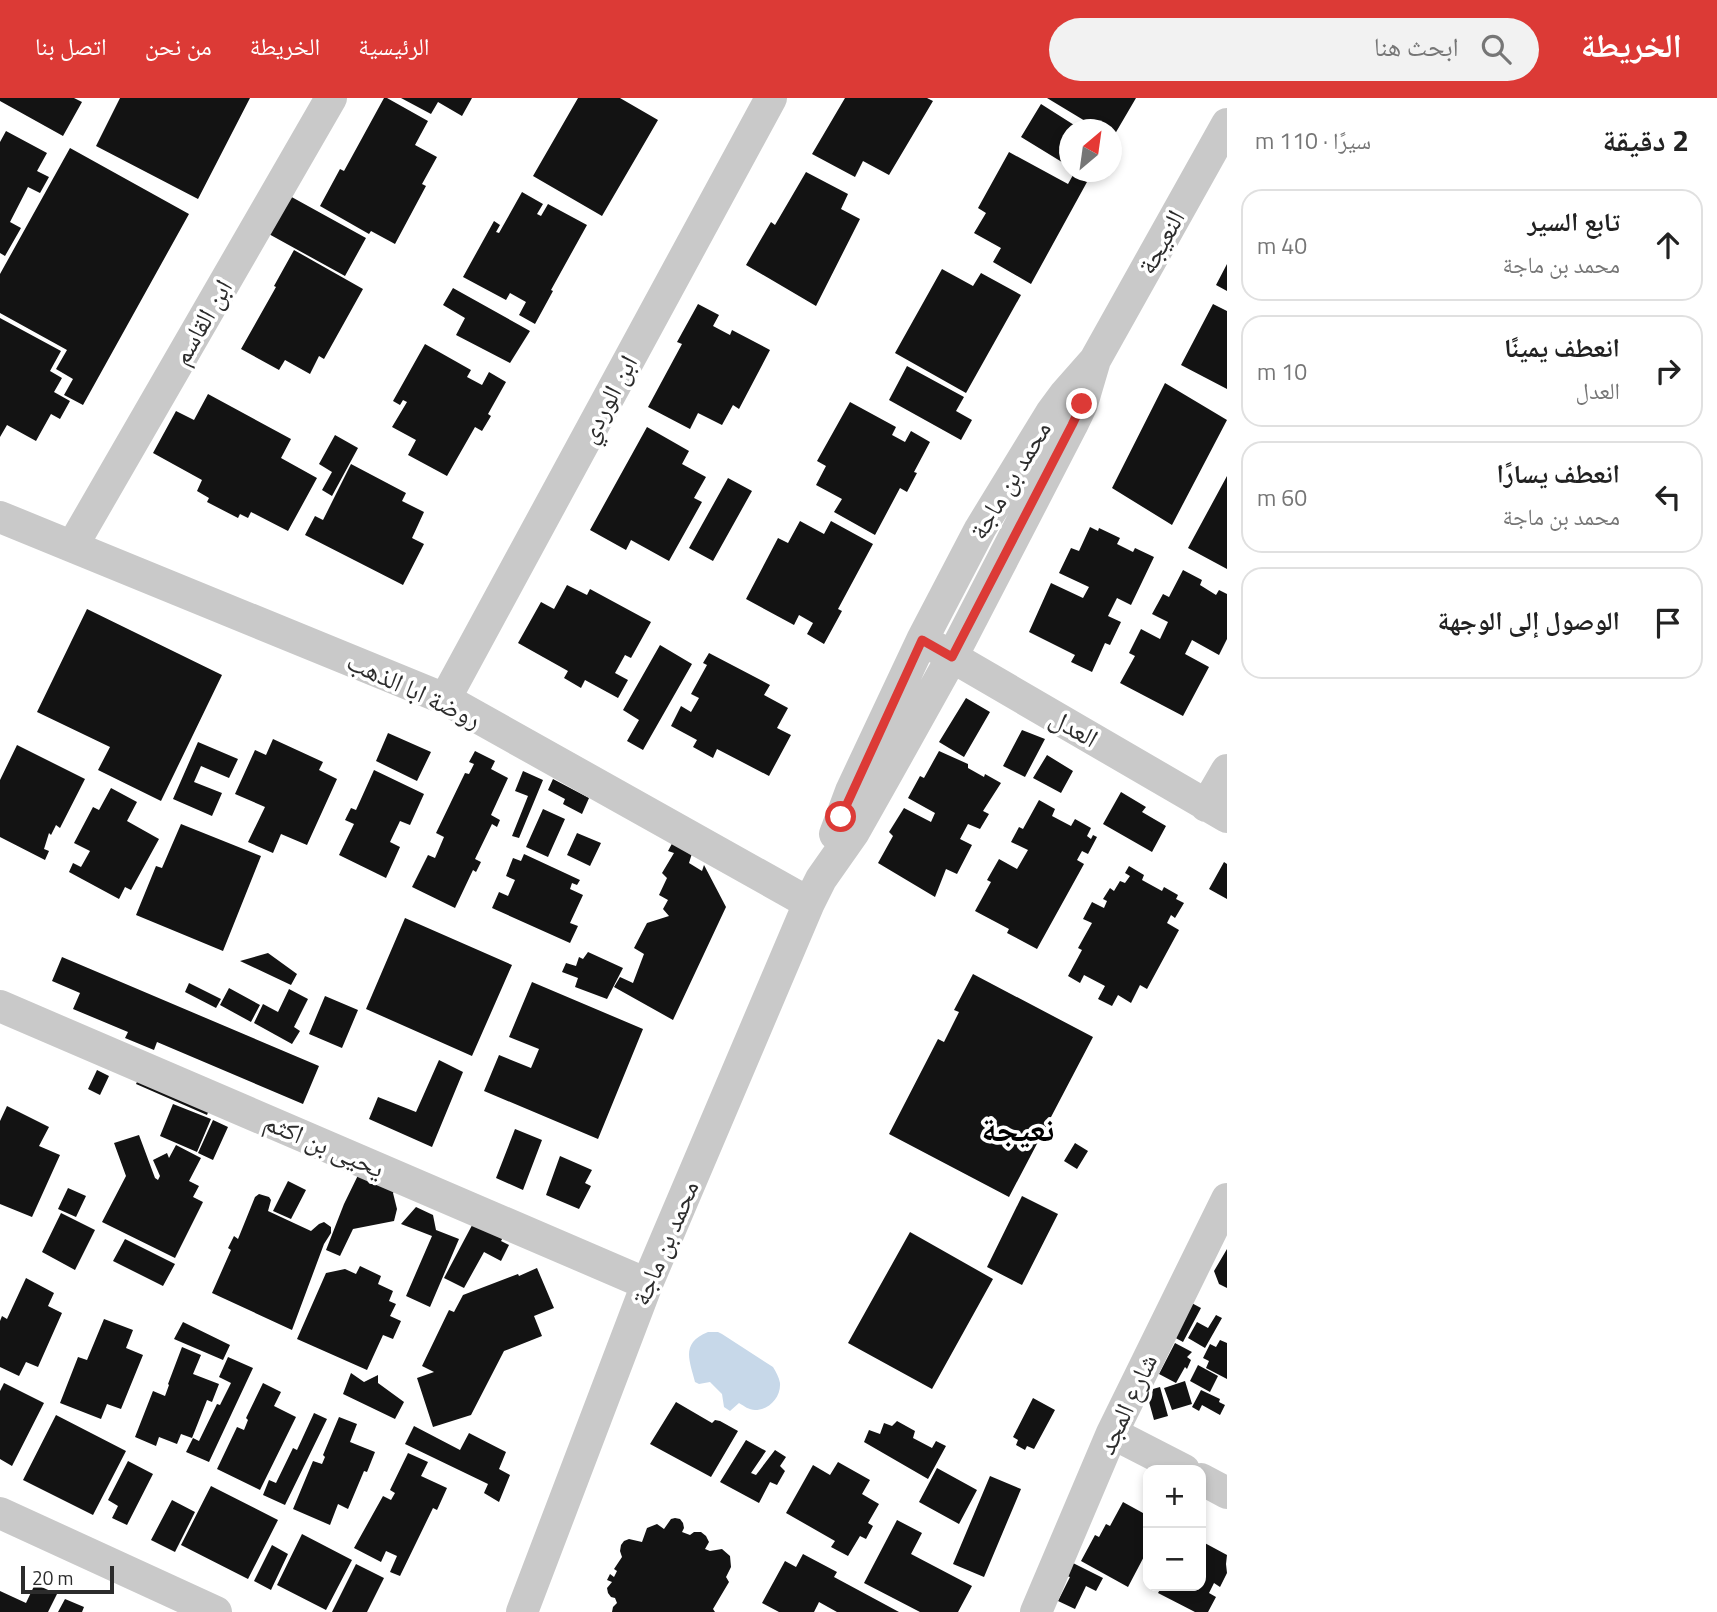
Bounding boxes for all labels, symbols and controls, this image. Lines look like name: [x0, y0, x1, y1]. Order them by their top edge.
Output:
search box: [1049, 18, 1539, 81]
text: الخريطة: [1581, 20, 1682, 70]
text: ابحث هنا: [1374, 27, 1459, 66]
text: اتصل بنا: [35, 28, 107, 64]
text: من نحن: [145, 28, 212, 64]
text: الخريطة: [250, 28, 320, 64]
text: الرئيسية: [358, 28, 429, 64]
icon: search: [1477, 30, 1515, 68]
text: 2 دقيقة: [1603, 117, 1689, 163]
north arrow: [1059, 119, 1122, 182]
text: سيرًا · 110 m: [1255, 123, 1371, 158]
street label: النعيجة: [1127, 202, 1194, 281]
text: تابع السير: [1528, 202, 1620, 241]
icon: ahead: [1649, 226, 1687, 264]
text: 40 m: [1257, 228, 1307, 263]
text: محمد بن ماجة: [1503, 247, 1620, 282]
street label: ابن القاسم: [161, 272, 242, 372]
text: انعطف يمينًا: [1504, 328, 1620, 367]
street label: ابن الوردي: [568, 348, 648, 451]
icon: right: [1649, 352, 1687, 390]
text: 10 m: [1257, 354, 1307, 389]
text: العدل: [1576, 373, 1620, 408]
route end: [1066, 388, 1097, 419]
street label: محمد بن ماجة: [959, 413, 1060, 547]
text: انعطف يسارًا: [1496, 454, 1620, 493]
icon: left: [1649, 478, 1687, 516]
text: 60 m: [1257, 480, 1307, 515]
text: محمد بن ماجة: [1503, 499, 1620, 534]
text: الوصول إلى الوجهة: [1438, 601, 1620, 640]
icon: arrive: [1649, 604, 1687, 642]
street label: روضة ابا الذهب: [341, 641, 488, 738]
street label: العدل: [1043, 698, 1106, 757]
route start: [825, 801, 856, 832]
street label: يحيى بن اكثم: [258, 1102, 390, 1187]
district label: نعيجة: [982, 1104, 1054, 1154]
street label: محمد بن ماجة: [621, 1174, 708, 1312]
street label: شارع المجد: [1086, 1347, 1167, 1461]
map controls: [1143, 1465, 1206, 1591]
button: +: [1143, 1465, 1206, 1528]
button: −: [1143, 1528, 1206, 1591]
scale bar: [21, 1563, 114, 1595]
text: 20 m: [32, 1563, 73, 1592]

